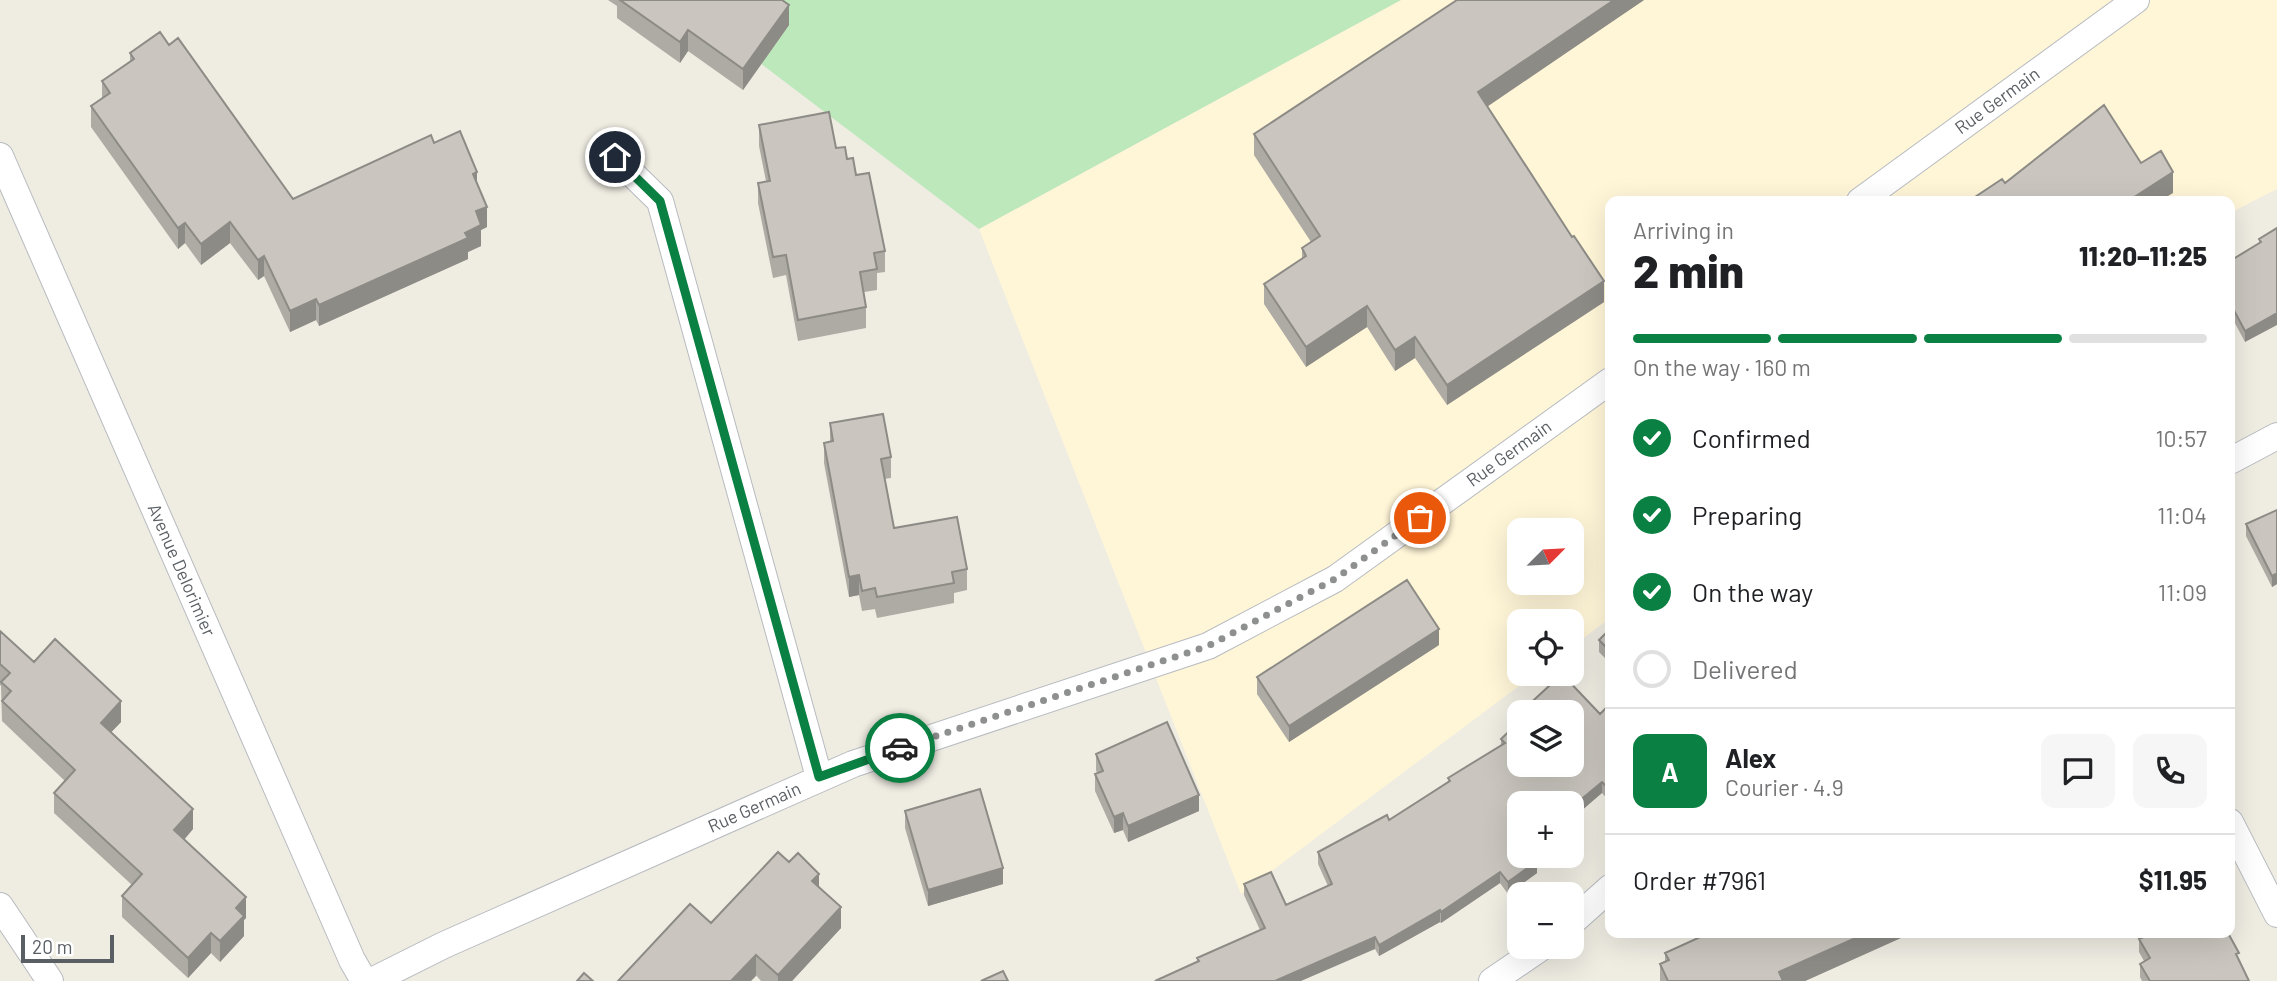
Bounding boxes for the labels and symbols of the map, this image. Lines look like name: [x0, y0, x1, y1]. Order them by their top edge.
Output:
street label: Rue Germain: [1950, 62, 2044, 138]
pin: [585, 127, 645, 187]
street label: Rue Germain: [1462, 415, 1555, 491]
pin: [1390, 488, 1450, 548]
street label: Avenue Delorimier: [144, 500, 221, 640]
north arrow: [1507, 518, 1584, 595]
courier: [865, 713, 935, 783]
street label: Rue Germain: [704, 777, 804, 837]
scale bar: [21, 932, 114, 964]

